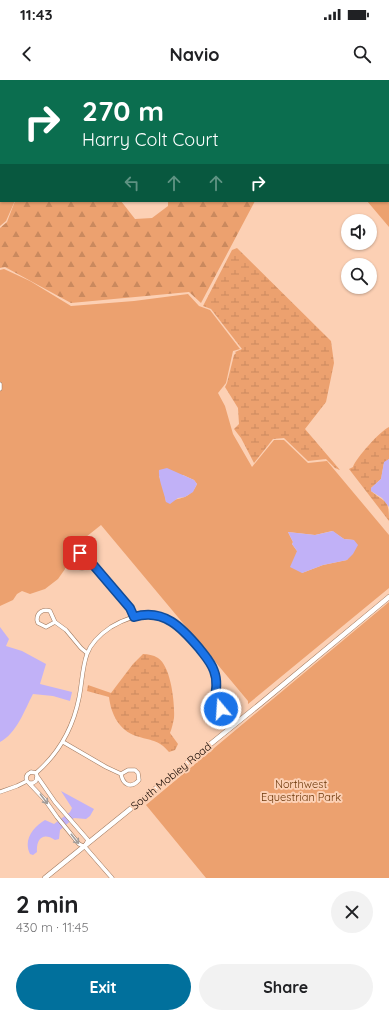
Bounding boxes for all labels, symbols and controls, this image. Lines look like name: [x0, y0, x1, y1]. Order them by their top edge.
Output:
text: 11:43: [20, 5, 53, 24]
icon: back: [16, 43, 38, 65]
text: Navio: [170, 43, 219, 66]
icon: search: [351, 43, 373, 65]
text: 270 m: [82, 93, 164, 128]
icon: right: [16, 96, 68, 148]
text: Harry Colt Court: [82, 128, 219, 151]
icon: left: [121, 172, 143, 194]
icon: ahead: [163, 172, 185, 194]
icon: ahead: [205, 172, 227, 194]
icon: right: [247, 172, 269, 194]
map controls: [341, 214, 377, 294]
button: sound: [341, 214, 377, 250]
button: search: [341, 258, 377, 294]
pin: [63, 536, 97, 570]
icon: arrive: [69, 542, 91, 564]
position arrow: [200, 688, 242, 730]
street label: South Mobley Road: [128, 739, 214, 813]
park label: Northwest Equestrian Park: [261, 777, 341, 804]
one-way arrow: [40, 794, 48, 805]
one-way arrow: [70, 833, 79, 844]
text: 2 min: [16, 889, 78, 919]
button: close: [331, 891, 373, 933]
text: 430 m · 11:45: [16, 919, 89, 935]
button: Exit: [16, 964, 191, 1010]
button: Share: [199, 964, 373, 1010]

